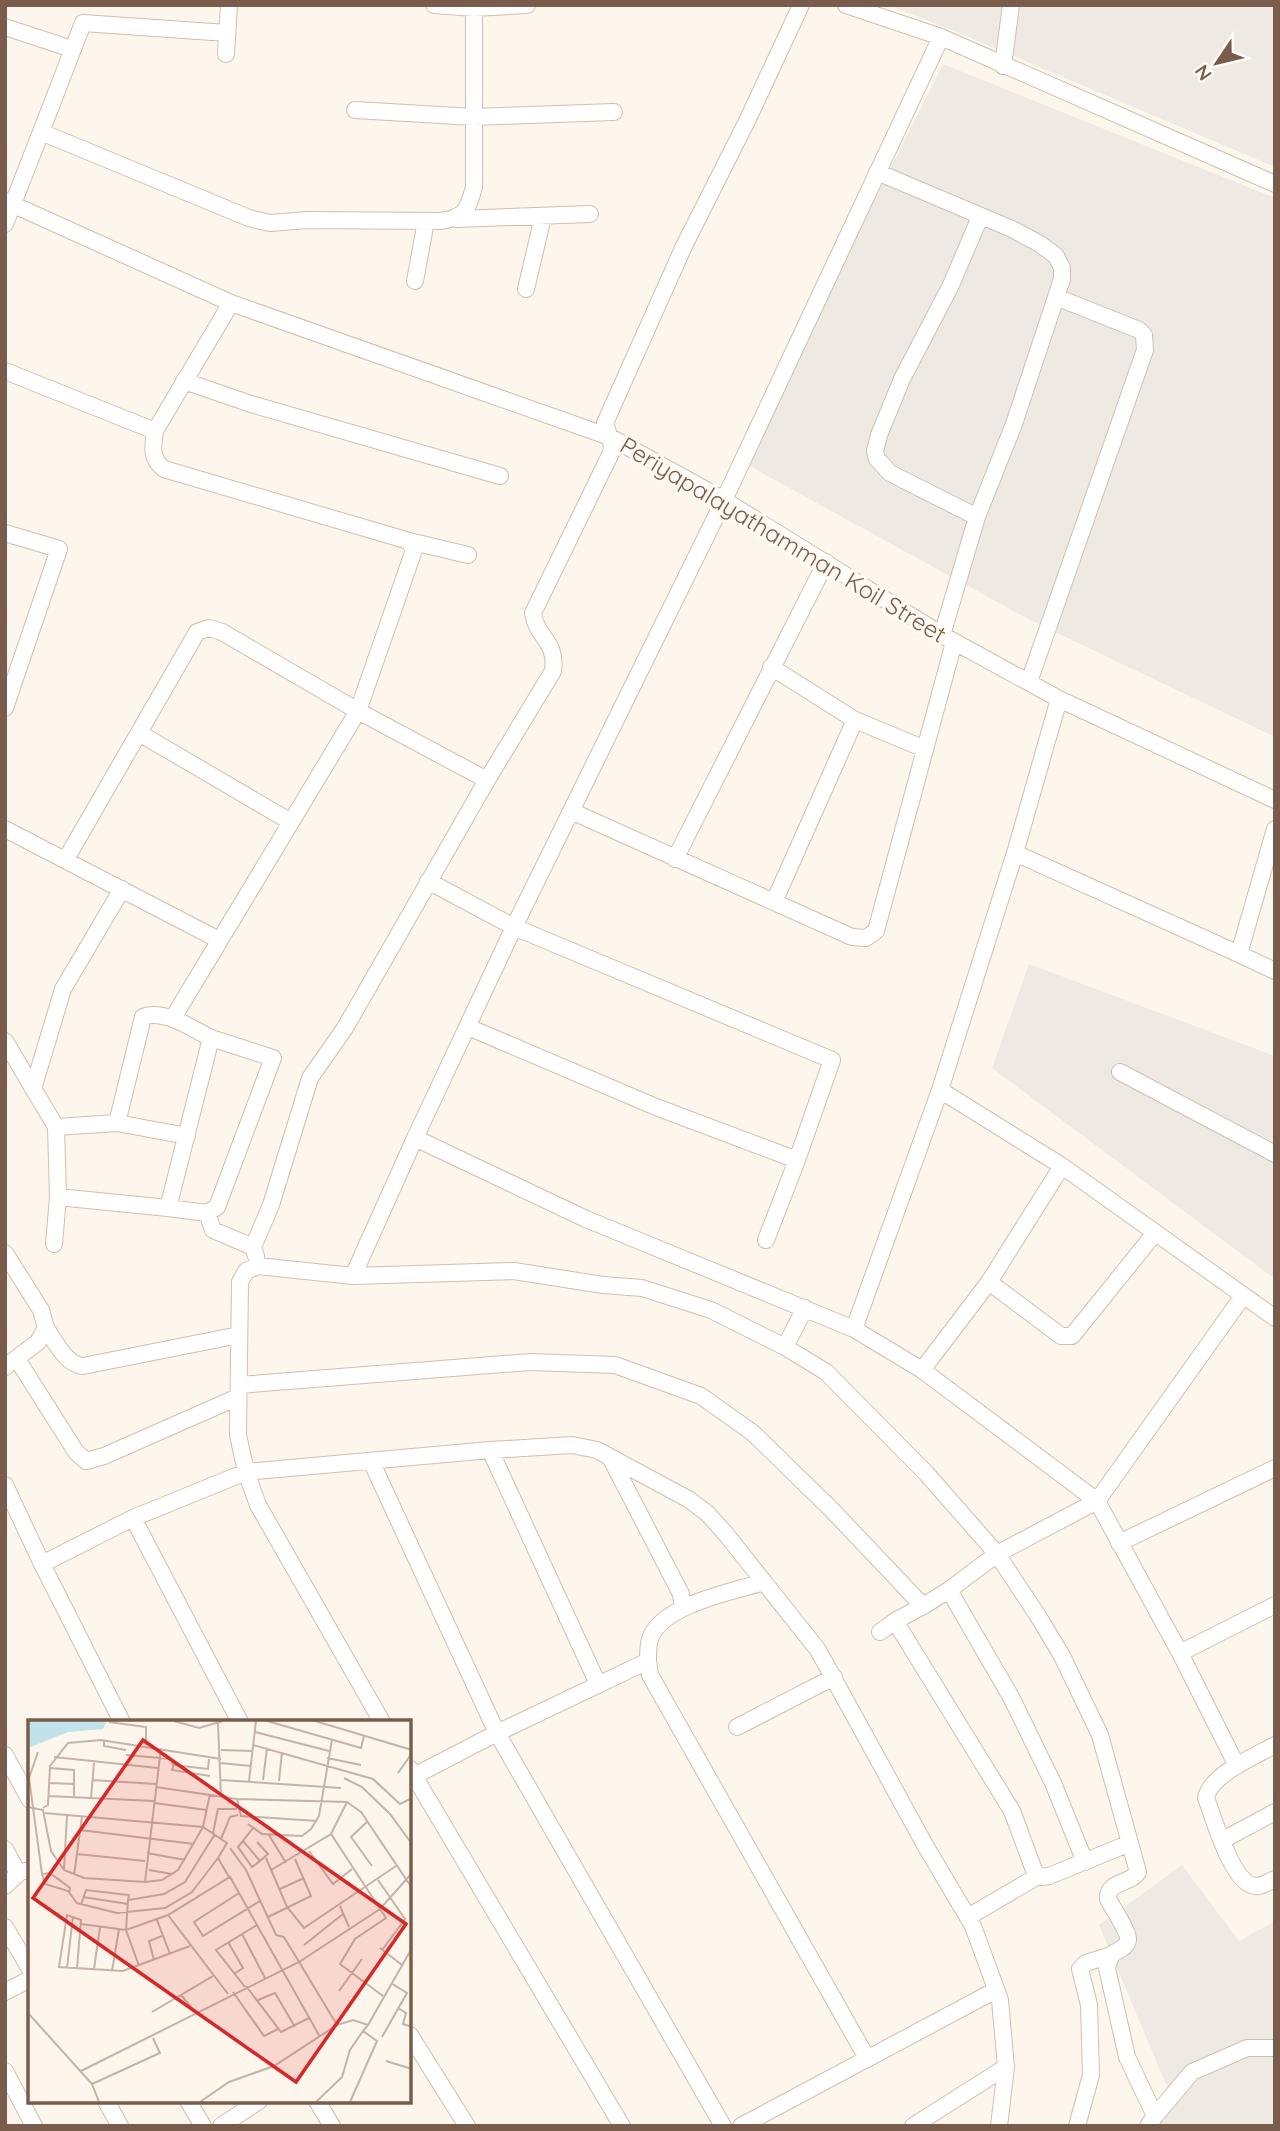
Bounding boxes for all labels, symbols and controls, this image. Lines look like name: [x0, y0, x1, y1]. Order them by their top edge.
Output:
north arrow: [1182, 28, 1252, 98]
text: N: [1189, 60, 1217, 85]
street label: Periyapalayathamman Koil Street: [615, 430, 952, 649]
inset map: [28, 1720, 411, 2103]

